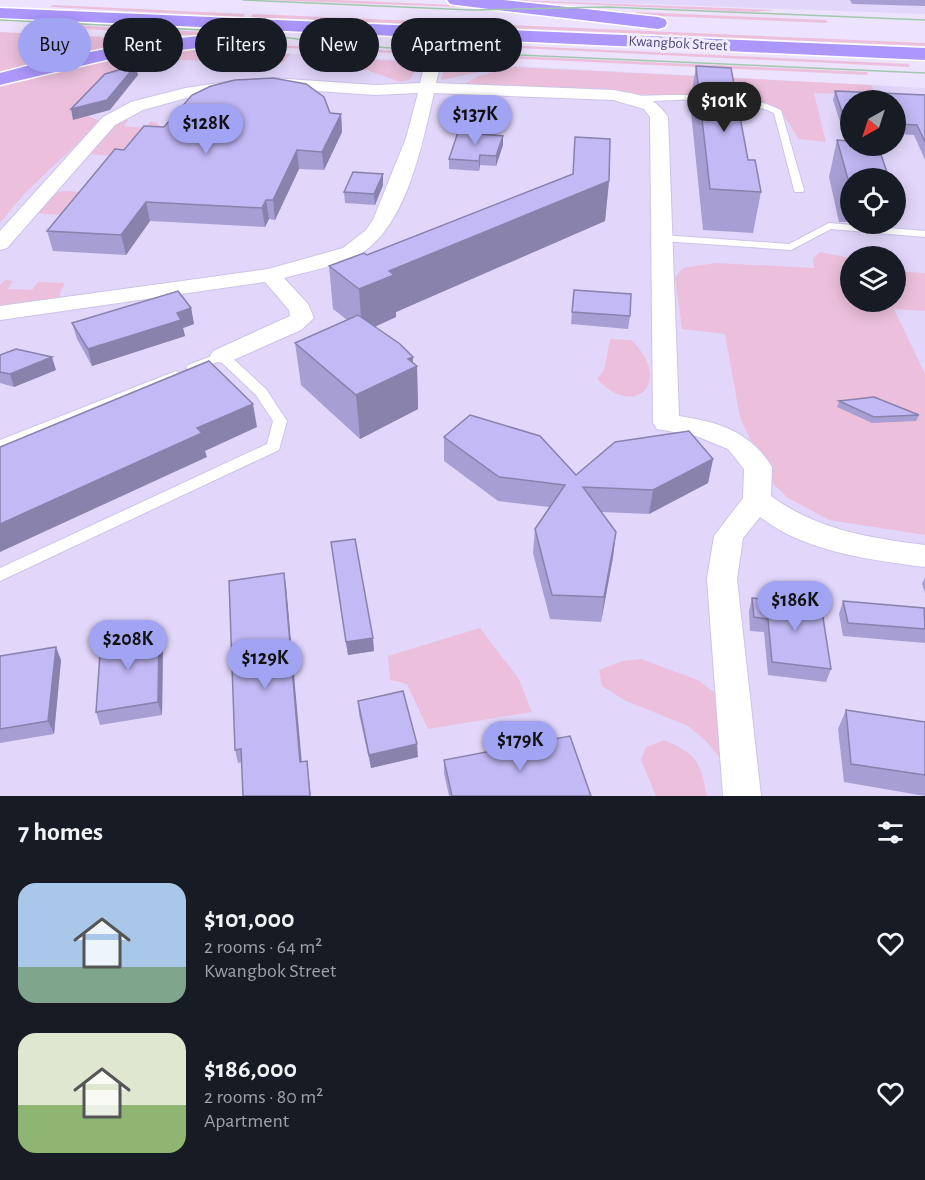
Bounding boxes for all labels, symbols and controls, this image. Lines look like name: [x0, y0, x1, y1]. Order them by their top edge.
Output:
chip: Buy: [18, 18, 91, 72]
chip: Rent: [103, 18, 183, 72]
chip: Filters: [195, 18, 287, 72]
chip: New: [299, 18, 379, 72]
chip: Apartment: [391, 18, 522, 72]
street label: Kwangbok Street: [628, 33, 728, 54]
pin: $101K: [682, 82, 766, 133]
north arrow: [840, 90, 906, 156]
map controls: [840, 90, 906, 312]
text: $101K: [701, 91, 747, 111]
pin: $137K: [433, 95, 517, 146]
pin: $128K: [164, 104, 248, 155]
text: $137K: [452, 104, 498, 124]
text: $128K: [182, 113, 230, 133]
button: locate: [840, 168, 906, 234]
button: layers: [840, 246, 906, 312]
pin: $186K: [753, 581, 837, 632]
text: $186K: [771, 590, 819, 610]
pin: $208K: [86, 620, 170, 671]
text: $208K: [103, 629, 153, 649]
pin: $129K: [223, 639, 307, 690]
text: $129K: [242, 648, 288, 668]
pin: $179K: [478, 721, 562, 772]
text: $179K: [497, 730, 543, 750]
icon: filters: [874, 816, 907, 849]
text: 7 homes: [18, 819, 103, 845]
text: $101,000: [204, 906, 295, 932]
icon: home: [66, 907, 138, 979]
icon: heart: [874, 927, 907, 960]
text: 2 rooms · 64 m²: [204, 937, 322, 957]
text: Kwangbok Street: [204, 961, 336, 981]
text: $186,000: [204, 1056, 297, 1082]
icon: home: [66, 1057, 138, 1129]
icon: heart: [874, 1077, 907, 1110]
text: 2 rooms · 80 m²: [204, 1087, 323, 1107]
text: Apartment: [204, 1111, 289, 1131]

